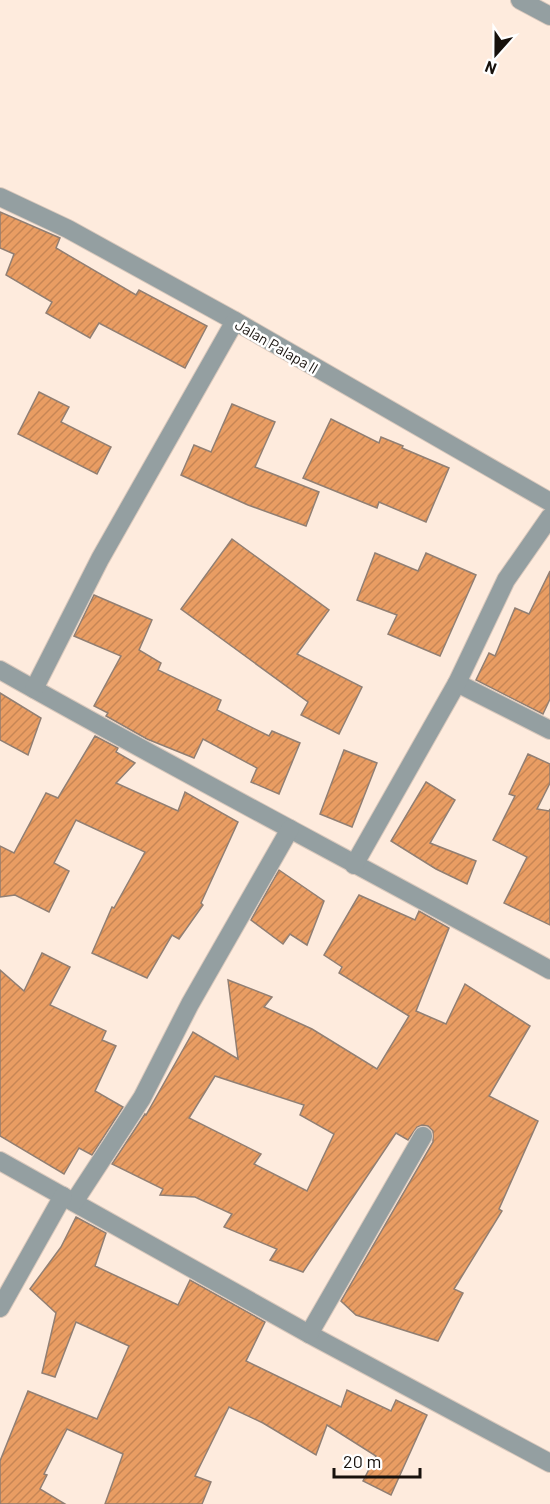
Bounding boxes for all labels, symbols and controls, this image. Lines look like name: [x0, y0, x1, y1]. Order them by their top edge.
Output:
north arrow: [466, 24, 526, 84]
text: N: [482, 58, 499, 79]
street label: Jalan Palapa II: [232, 315, 322, 377]
scale bar: [334, 1441, 420, 1479]
text: 20 m: [343, 1450, 381, 1472]

